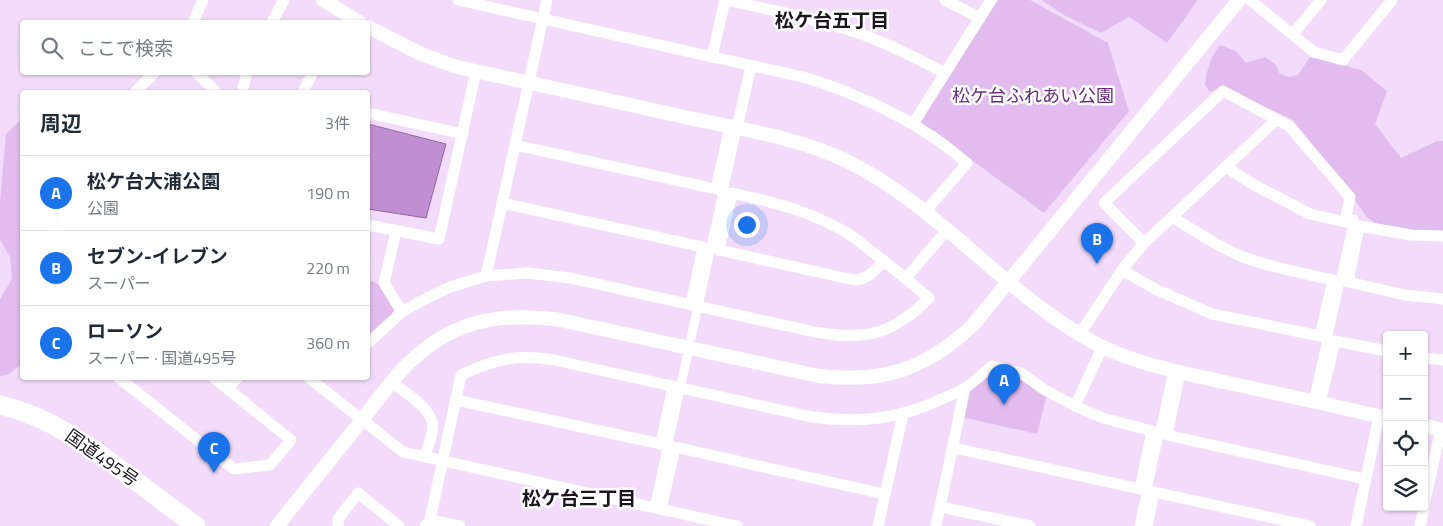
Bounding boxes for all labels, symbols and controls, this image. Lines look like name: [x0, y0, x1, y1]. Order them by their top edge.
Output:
district label: 松ケ台五丁目: [775, 5, 889, 34]
search box: [20, 20, 370, 75]
text: ここで検索: [78, 33, 173, 62]
icon: search: [38, 34, 66, 62]
park label: 松ケ台ふれあい公園: [952, 82, 1114, 109]
text: 周辺: [40, 107, 82, 139]
text: 3件: [325, 111, 350, 135]
text: 松ケ台大浦公園: [87, 166, 220, 195]
text: A: [51, 181, 61, 205]
text: 190 m: [306, 181, 350, 205]
text: 公園: [87, 196, 119, 220]
your location: [734, 212, 760, 238]
pin: B: [1081, 223, 1113, 264]
text: セブン-イレブン: [87, 241, 228, 270]
text: B: [51, 256, 61, 280]
text: 220 m: [306, 256, 350, 280]
text: スーパー: [87, 271, 151, 295]
text: ローソン: [87, 316, 163, 345]
text: C: [52, 331, 60, 355]
text: 360 m: [306, 331, 350, 355]
map controls: [1383, 331, 1428, 511]
button: +: [1383, 331, 1428, 376]
text: スーパー · 国道495号: [87, 346, 236, 370]
pin: A: [988, 364, 1020, 405]
button: −: [1383, 376, 1428, 421]
button: locate: [1383, 421, 1428, 466]
street label: 国道495号: [60, 422, 145, 493]
pin: C: [198, 432, 230, 473]
button: layers: [1383, 466, 1428, 511]
district label: 松ケ台三丁目: [522, 483, 636, 512]

